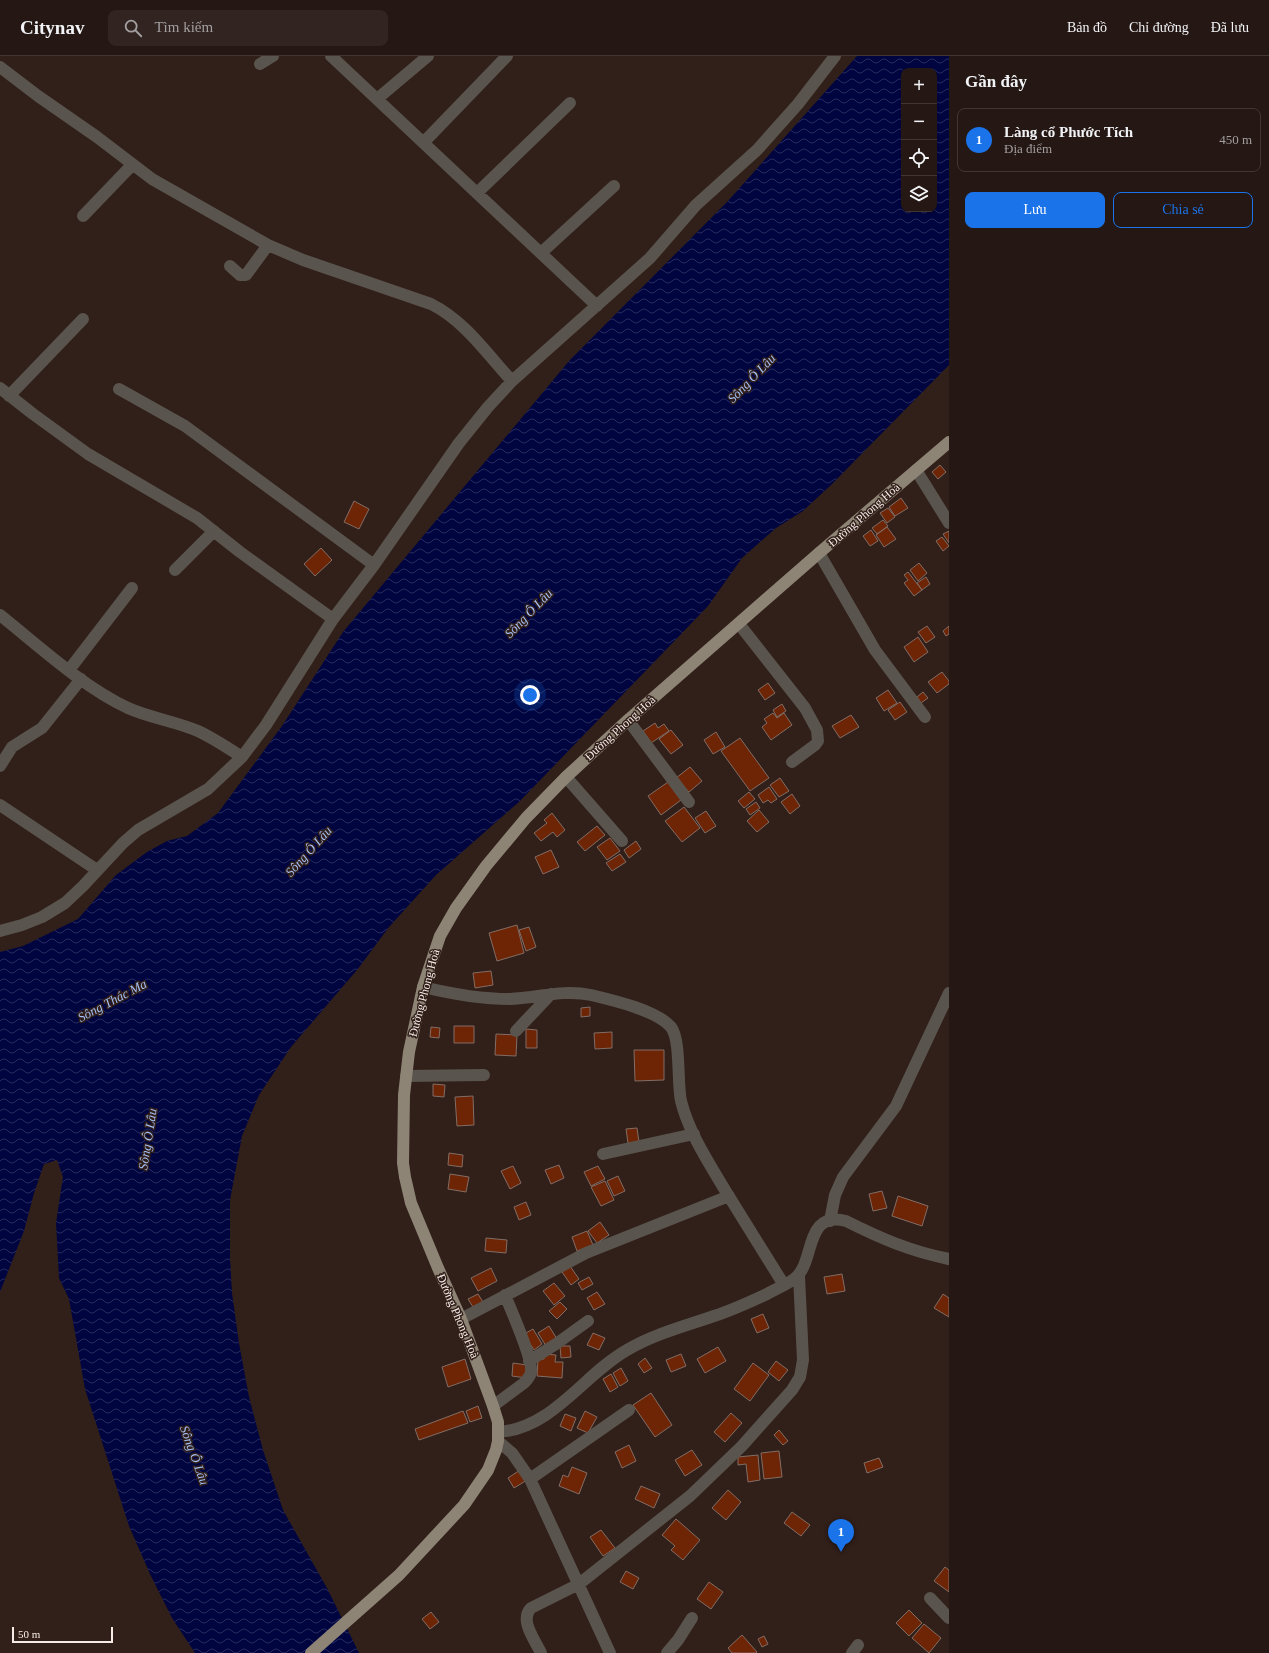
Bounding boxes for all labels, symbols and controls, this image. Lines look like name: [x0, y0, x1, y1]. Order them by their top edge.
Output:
search box: [108, 10, 388, 46]
text: Citynav: [20, 17, 84, 38]
icon: search: [122, 17, 144, 39]
text: Tìm kiếm: [154, 19, 213, 35]
text: Bản đồ: [1067, 20, 1107, 35]
text: Chỉ đường: [1129, 20, 1189, 35]
text: Đã lưu: [1211, 20, 1249, 35]
map controls: [901, 68, 937, 212]
button: +: [901, 68, 937, 104]
text: Gần đây: [965, 72, 1027, 91]
button: −: [901, 104, 937, 140]
text: Làng cổ Phước Tích: [1004, 124, 1133, 140]
text: 1: [976, 132, 982, 147]
text: 450 m: [1219, 132, 1252, 147]
button: locate: [901, 140, 937, 176]
text: Địa điểm: [1004, 141, 1052, 156]
button: layers: [901, 176, 937, 212]
button: Lưu: [965, 192, 1105, 228]
button: Chia sẻ: [1113, 192, 1253, 228]
water label: Sông Ô Lâu: [724, 350, 779, 406]
street label: Đường Phong Hoà: [825, 480, 903, 550]
water label: Sông Ô Lâu: [501, 585, 556, 641]
your location: [520, 685, 540, 705]
street label: Đường Phong Hoà: [582, 692, 659, 763]
water label: Sông Ô Lâu: [282, 823, 335, 879]
street label: Đường Phong Hoà: [406, 947, 443, 1038]
water label: Sông Thác Ma: [75, 976, 150, 1025]
water label: Sông Ô Lâu: [135, 1107, 160, 1171]
street label: Đường Phong Hoà: [434, 1272, 482, 1361]
water label: Sông Ô Lâu: [177, 1423, 212, 1487]
pin: 1: [828, 1519, 854, 1552]
scale bar: [12, 1625, 113, 1644]
text: 50 m: [18, 1628, 40, 1640]

